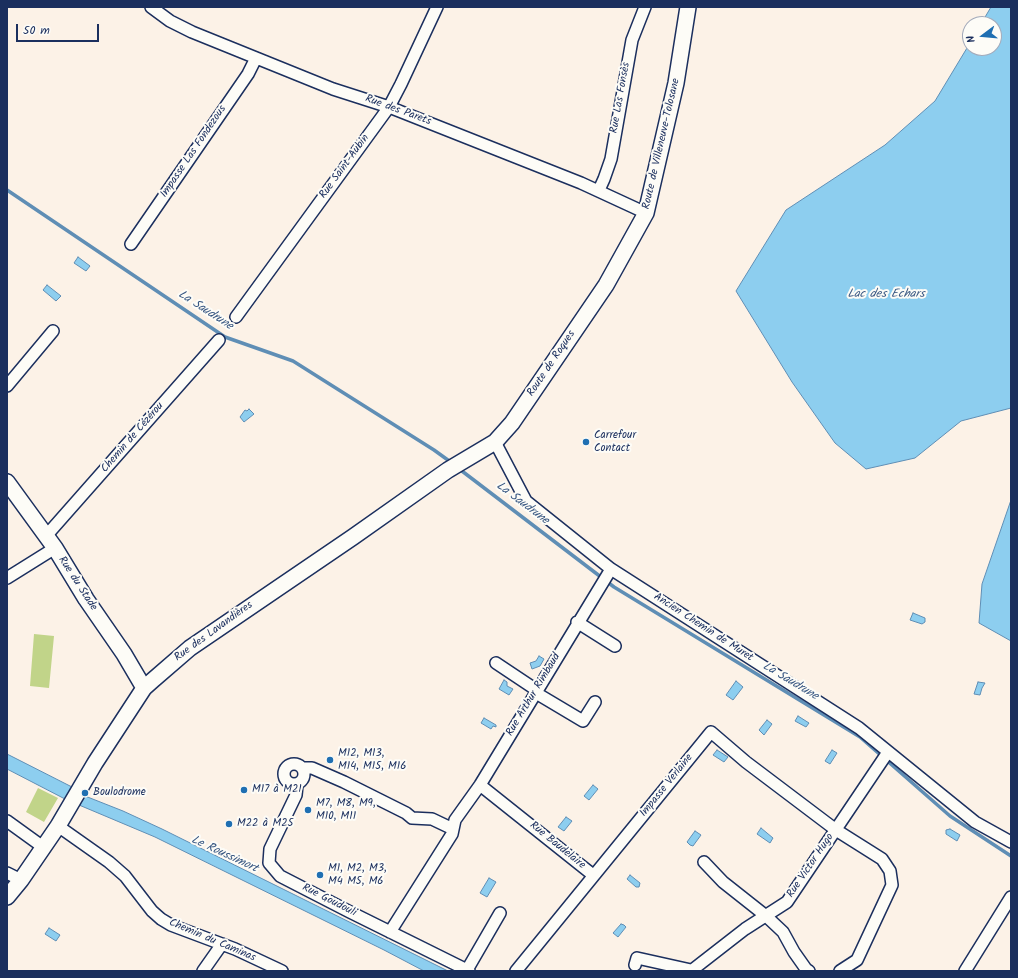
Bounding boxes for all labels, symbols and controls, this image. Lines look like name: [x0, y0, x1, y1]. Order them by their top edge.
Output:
scale bar: [18, 16, 101, 42]
north arrow: [962, 16, 1002, 56]
text: 50 m: [23, 21, 50, 40]
text: N: [962, 33, 981, 45]
street label: Rue Las Fonsès: [608, 61, 634, 135]
street label: Route de Villeneuve-Tolosane: [641, 77, 683, 211]
street label: Rue des Parets: [363, 93, 433, 129]
street label: Impasse Las Fondezous: [158, 103, 230, 201]
street label: Rue Saint-Aubin: [317, 132, 373, 202]
water label: La Saudrune: [175, 288, 235, 334]
water label: Lac des Echars: [847, 288, 925, 302]
street label: Route de Roques: [525, 329, 579, 399]
street label: Chemin de Cézérou: [99, 400, 167, 476]
place label: Carrefour Contact: [594, 429, 636, 455]
marker: Carrefour Contact: [581, 437, 591, 447]
water label: La Saudrune: [493, 480, 551, 528]
street label: Rue du Stade: [55, 554, 99, 614]
street label: Ancien Chemin de Muret: [651, 591, 755, 665]
street label: Rue des Lavandières: [172, 599, 256, 665]
street label: Rue Arthur Rimbaud: [504, 651, 564, 739]
water label: La Saudrune: [760, 660, 820, 704]
place label: M12, M13, M14, M15, M16: [338, 747, 406, 773]
street label: Impasse Verlaine: [638, 752, 696, 820]
marker: M12, M13, M14, M15, M16: [325, 755, 335, 765]
place label: M17 à M21: [252, 783, 302, 797]
marker: M17 à M21: [239, 785, 249, 795]
place label: Boulodrome: [93, 786, 146, 800]
marker: Boulodrome: [80, 788, 90, 798]
place label: M7, M8, M9, M10, M11: [316, 797, 375, 823]
marker: M7, M8, M9, M10, M11: [303, 805, 313, 815]
place label: M22 à M25: [237, 817, 293, 831]
marker: M22 à M25: [224, 819, 234, 829]
street label: Rue Baudelaire: [526, 819, 588, 873]
street label: Rue Victor Hugo: [785, 831, 837, 901]
water label: Le Roussimort: [188, 833, 260, 877]
place label: M1, M2, M3, M4 M5, M6: [328, 862, 387, 888]
marker: M1, M2, M3, M4 M5, M6: [315, 870, 325, 880]
street label: Rue Goudouli: [300, 882, 358, 920]
street label: Chemin du Caminas: [167, 917, 257, 965]

